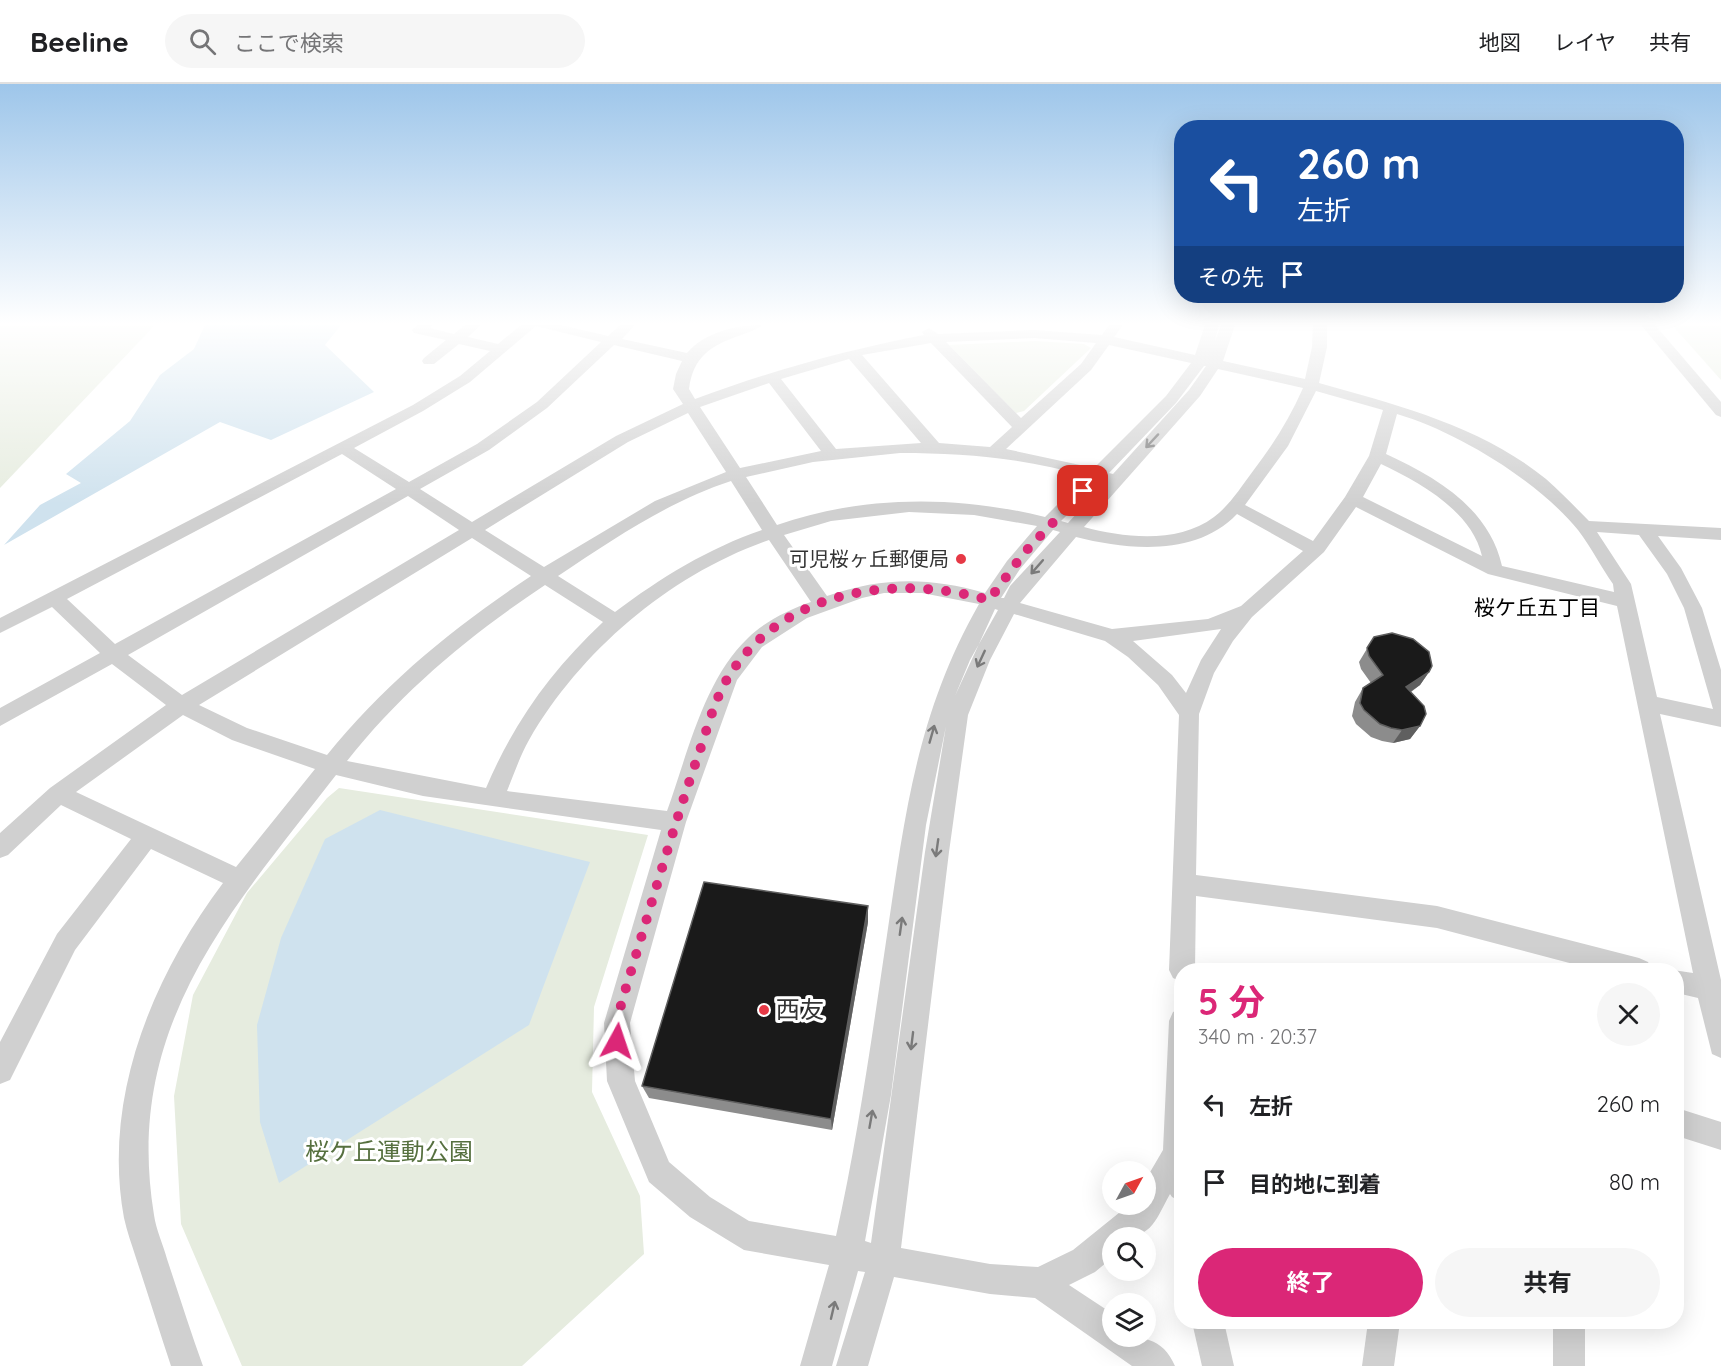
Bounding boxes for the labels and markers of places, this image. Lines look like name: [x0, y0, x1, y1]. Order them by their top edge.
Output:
pin: [1057, 465, 1108, 516]
place label: 可児桜ヶ丘郵便局: [789, 546, 949, 571]
marker: 可児桜ヶ丘郵便局: [954, 552, 968, 566]
place label: 西友: [776, 994, 824, 1024]
marker: 西友: [757, 1003, 771, 1017]

